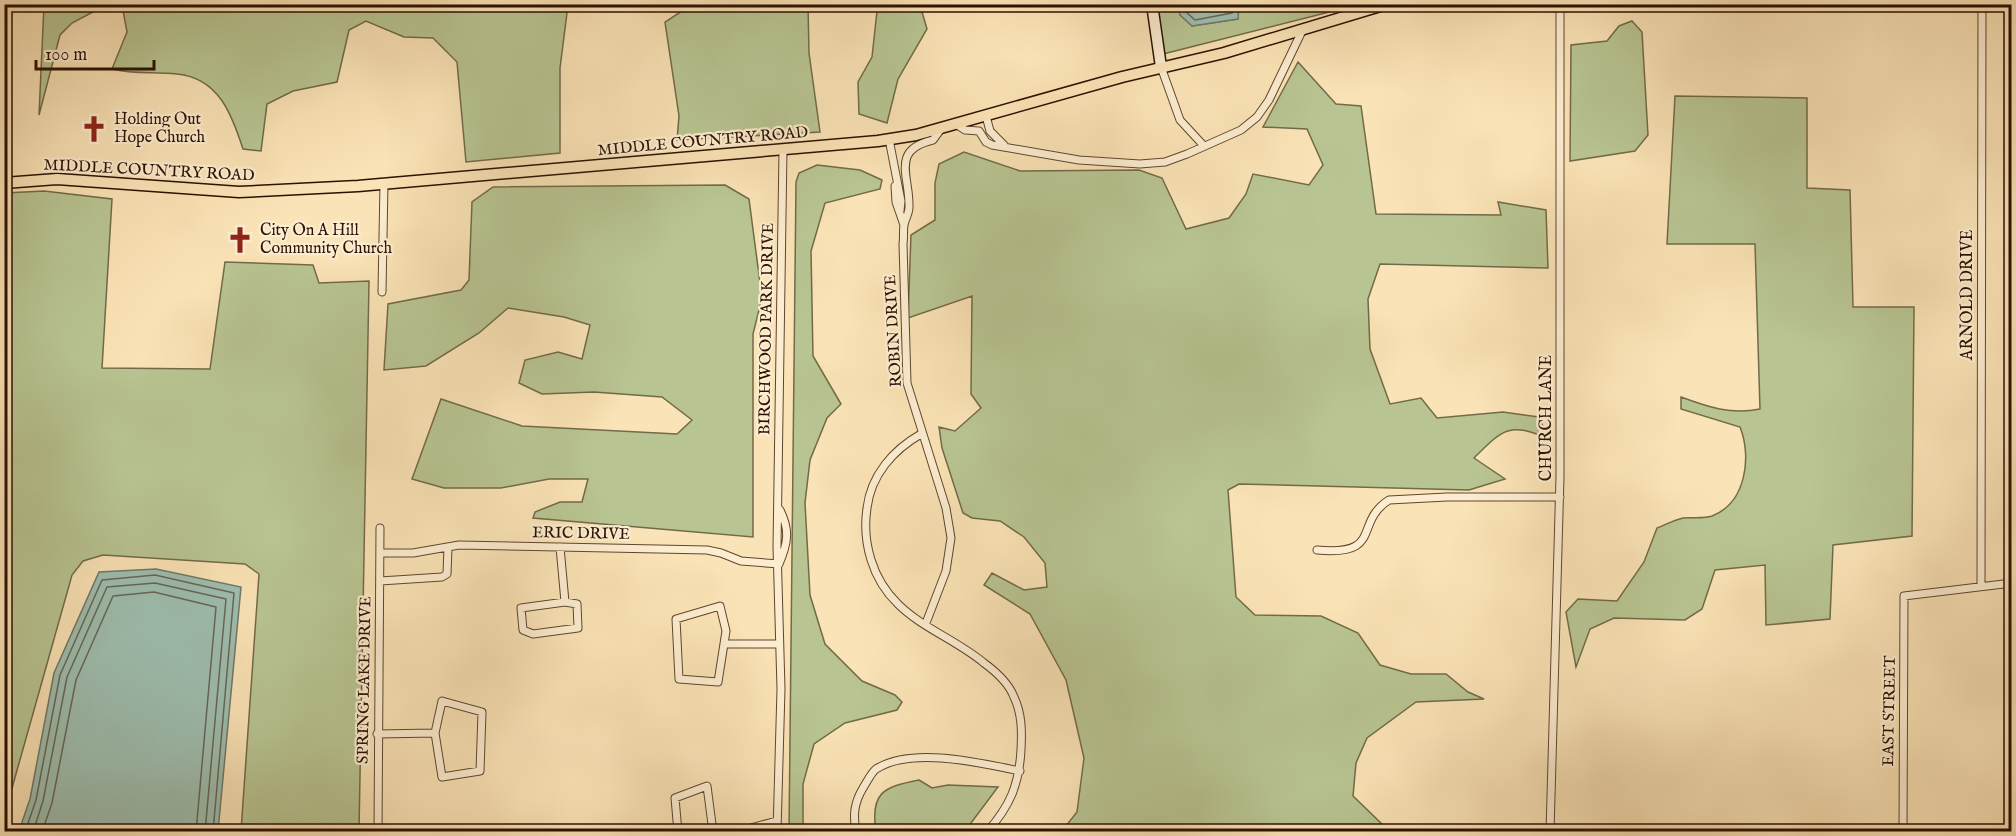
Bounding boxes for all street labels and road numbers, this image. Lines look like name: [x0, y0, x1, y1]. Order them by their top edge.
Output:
street label: MIDDLE COUNTRY ROAD: [597, 123, 809, 161]
street label: MIDDLE COUNTRY ROAD: [43, 155, 255, 187]
street label: BIRCHWOOD PARK DRIVE: [755, 223, 779, 435]
street label: ARNOLD DRIVE: [1958, 230, 1978, 361]
street label: ROBIN DRIVE: [881, 274, 907, 388]
street label: CHURCH LANE: [1537, 355, 1557, 481]
street label: ERIC DRIVE: [532, 523, 630, 545]
street label: SPRING LAKE DRIVE: [354, 596, 376, 764]
street label: EAST STREET: [1879, 655, 1901, 767]

